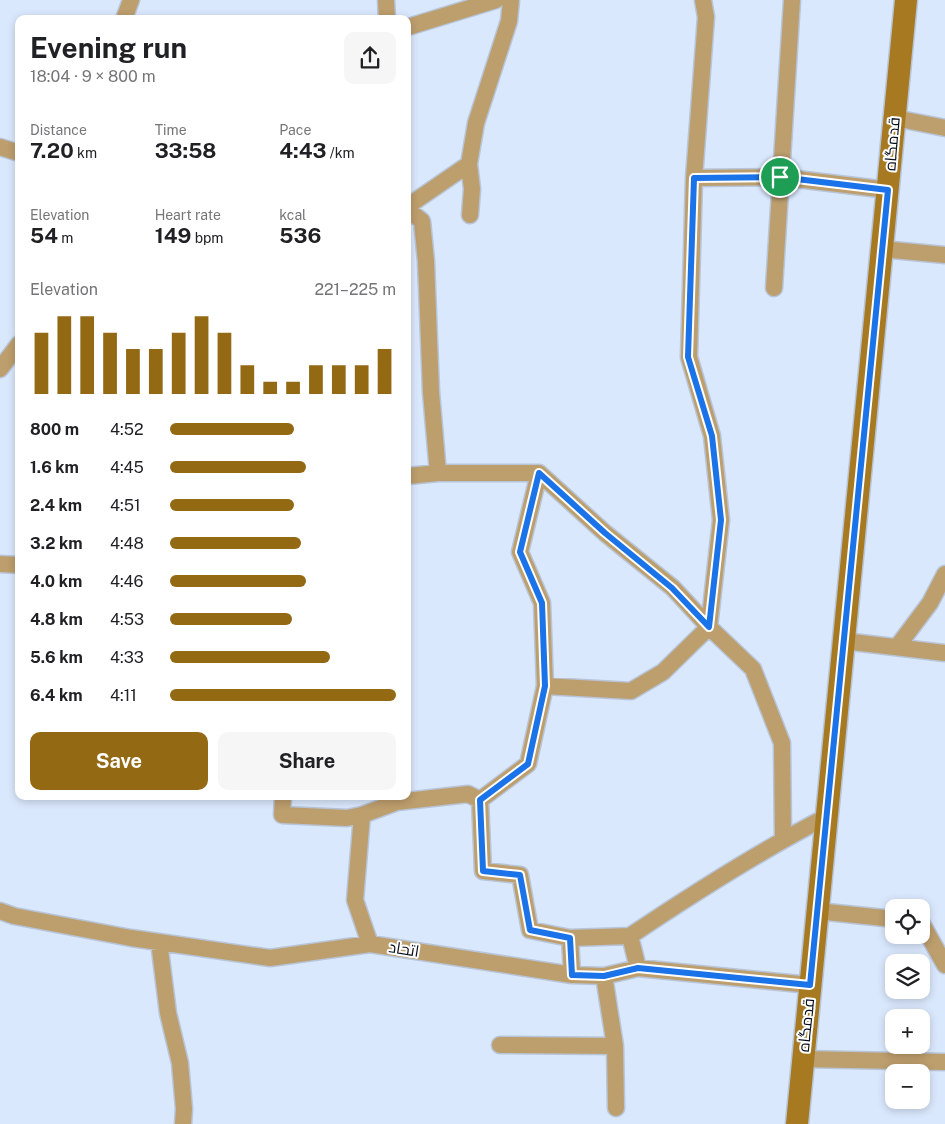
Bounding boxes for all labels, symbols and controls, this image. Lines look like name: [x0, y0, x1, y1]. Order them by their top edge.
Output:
text: Evening run: [30, 31, 187, 64]
button: share: [344, 32, 396, 84]
text: 18:04 · 9 × 800 m: [30, 67, 156, 86]
street label: قدمگاه: [880, 116, 904, 172]
text: Distance: [30, 122, 87, 138]
text: Time: [155, 122, 187, 138]
text: Pace: [279, 122, 311, 138]
text: 7.20: [30, 138, 74, 163]
text: 33:58: [155, 138, 216, 163]
text: 4:43: [279, 138, 326, 163]
text: km: [74, 145, 97, 161]
text: /km: [326, 145, 355, 161]
pin: [759, 156, 801, 198]
icon: arrive: [766, 163, 794, 191]
text: Elevation: [30, 207, 89, 223]
text: Heart rate: [155, 207, 221, 223]
text: kcal: [279, 207, 306, 223]
text: 54: [30, 223, 58, 248]
text: 149: [155, 223, 191, 248]
text: 536: [279, 223, 321, 248]
text: m: [58, 230, 73, 246]
text: bpm: [191, 230, 223, 246]
text: Elevation: [30, 280, 98, 299]
text: 221–225 m: [314, 280, 396, 299]
text: 800 m: [30, 420, 79, 439]
text: 4:52: [110, 420, 143, 439]
text: 1.6 km: [30, 458, 79, 477]
text: 4:45: [110, 458, 144, 477]
text: 2.4 km: [30, 496, 82, 515]
text: 4:51: [110, 496, 140, 515]
text: 3.2 km: [30, 534, 83, 553]
text: 4:48: [110, 534, 144, 553]
text: 4.0 km: [30, 572, 82, 591]
text: 4:46: [110, 572, 144, 591]
text: 4.8 km: [30, 610, 83, 629]
text: 4:53: [110, 610, 144, 629]
text: 5.6 km: [30, 648, 83, 667]
text: 4:33: [110, 648, 144, 667]
text: 6.4 km: [30, 686, 83, 705]
text: 4:11: [110, 686, 137, 705]
button: Save: [30, 732, 208, 790]
button: Share: [218, 732, 396, 790]
map controls: [885, 899, 930, 1109]
button: locate: [885, 899, 930, 944]
street label: اتحاد: [387, 937, 421, 961]
button: layers: [885, 954, 930, 999]
street label: قدمگاه: [794, 997, 818, 1053]
button: +: [885, 1009, 930, 1054]
button: −: [885, 1064, 930, 1109]

